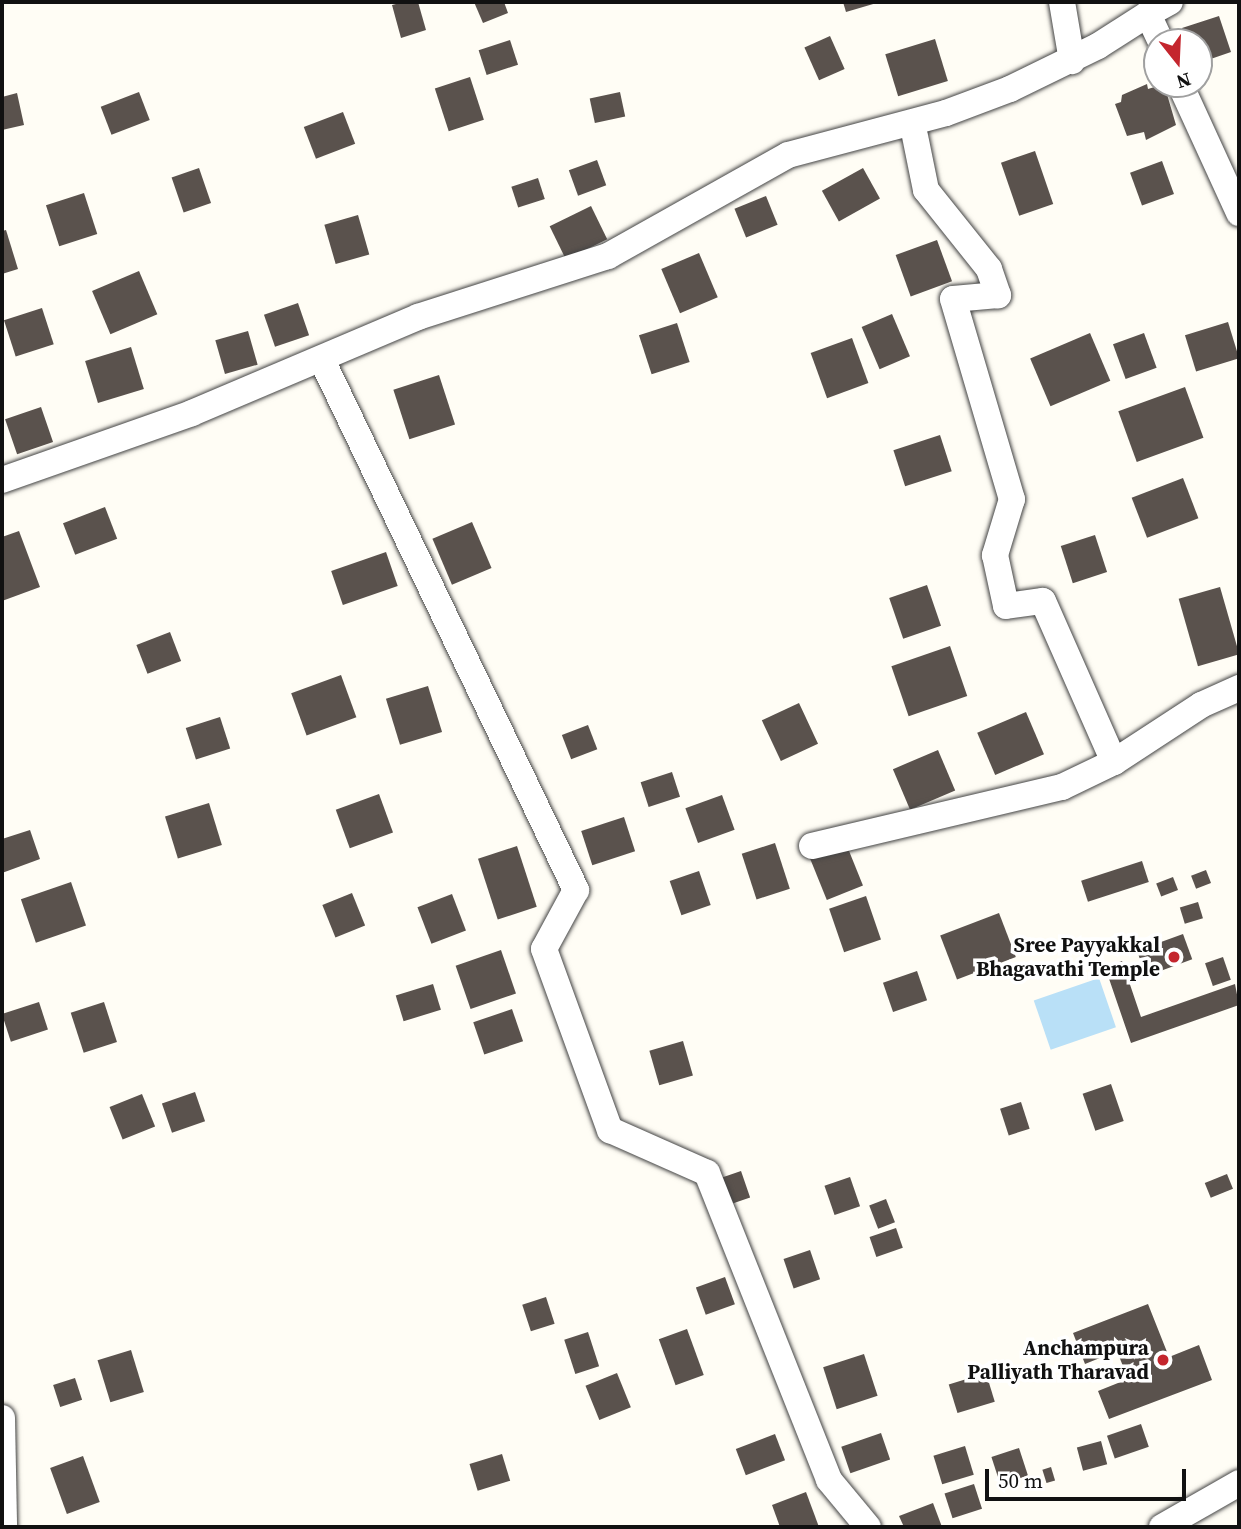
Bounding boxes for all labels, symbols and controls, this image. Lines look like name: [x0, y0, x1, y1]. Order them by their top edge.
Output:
north arrow: [1143, 28, 1213, 98]
text: N: [1173, 67, 1194, 96]
place label: Sree Payyakkal Bhagavathi Temple: [976, 932, 1160, 982]
marker: Sree Payyakkal Bhagavathi Temple: [1166, 949, 1182, 965]
place label: Anchampura Palliyath Tharavad: [967, 1335, 1149, 1385]
marker: Anchampura Palliyath Tharavad: [1155, 1352, 1171, 1368]
scale bar: [989, 1456, 1190, 1500]
text: 50 m: [998, 1466, 1043, 1495]

